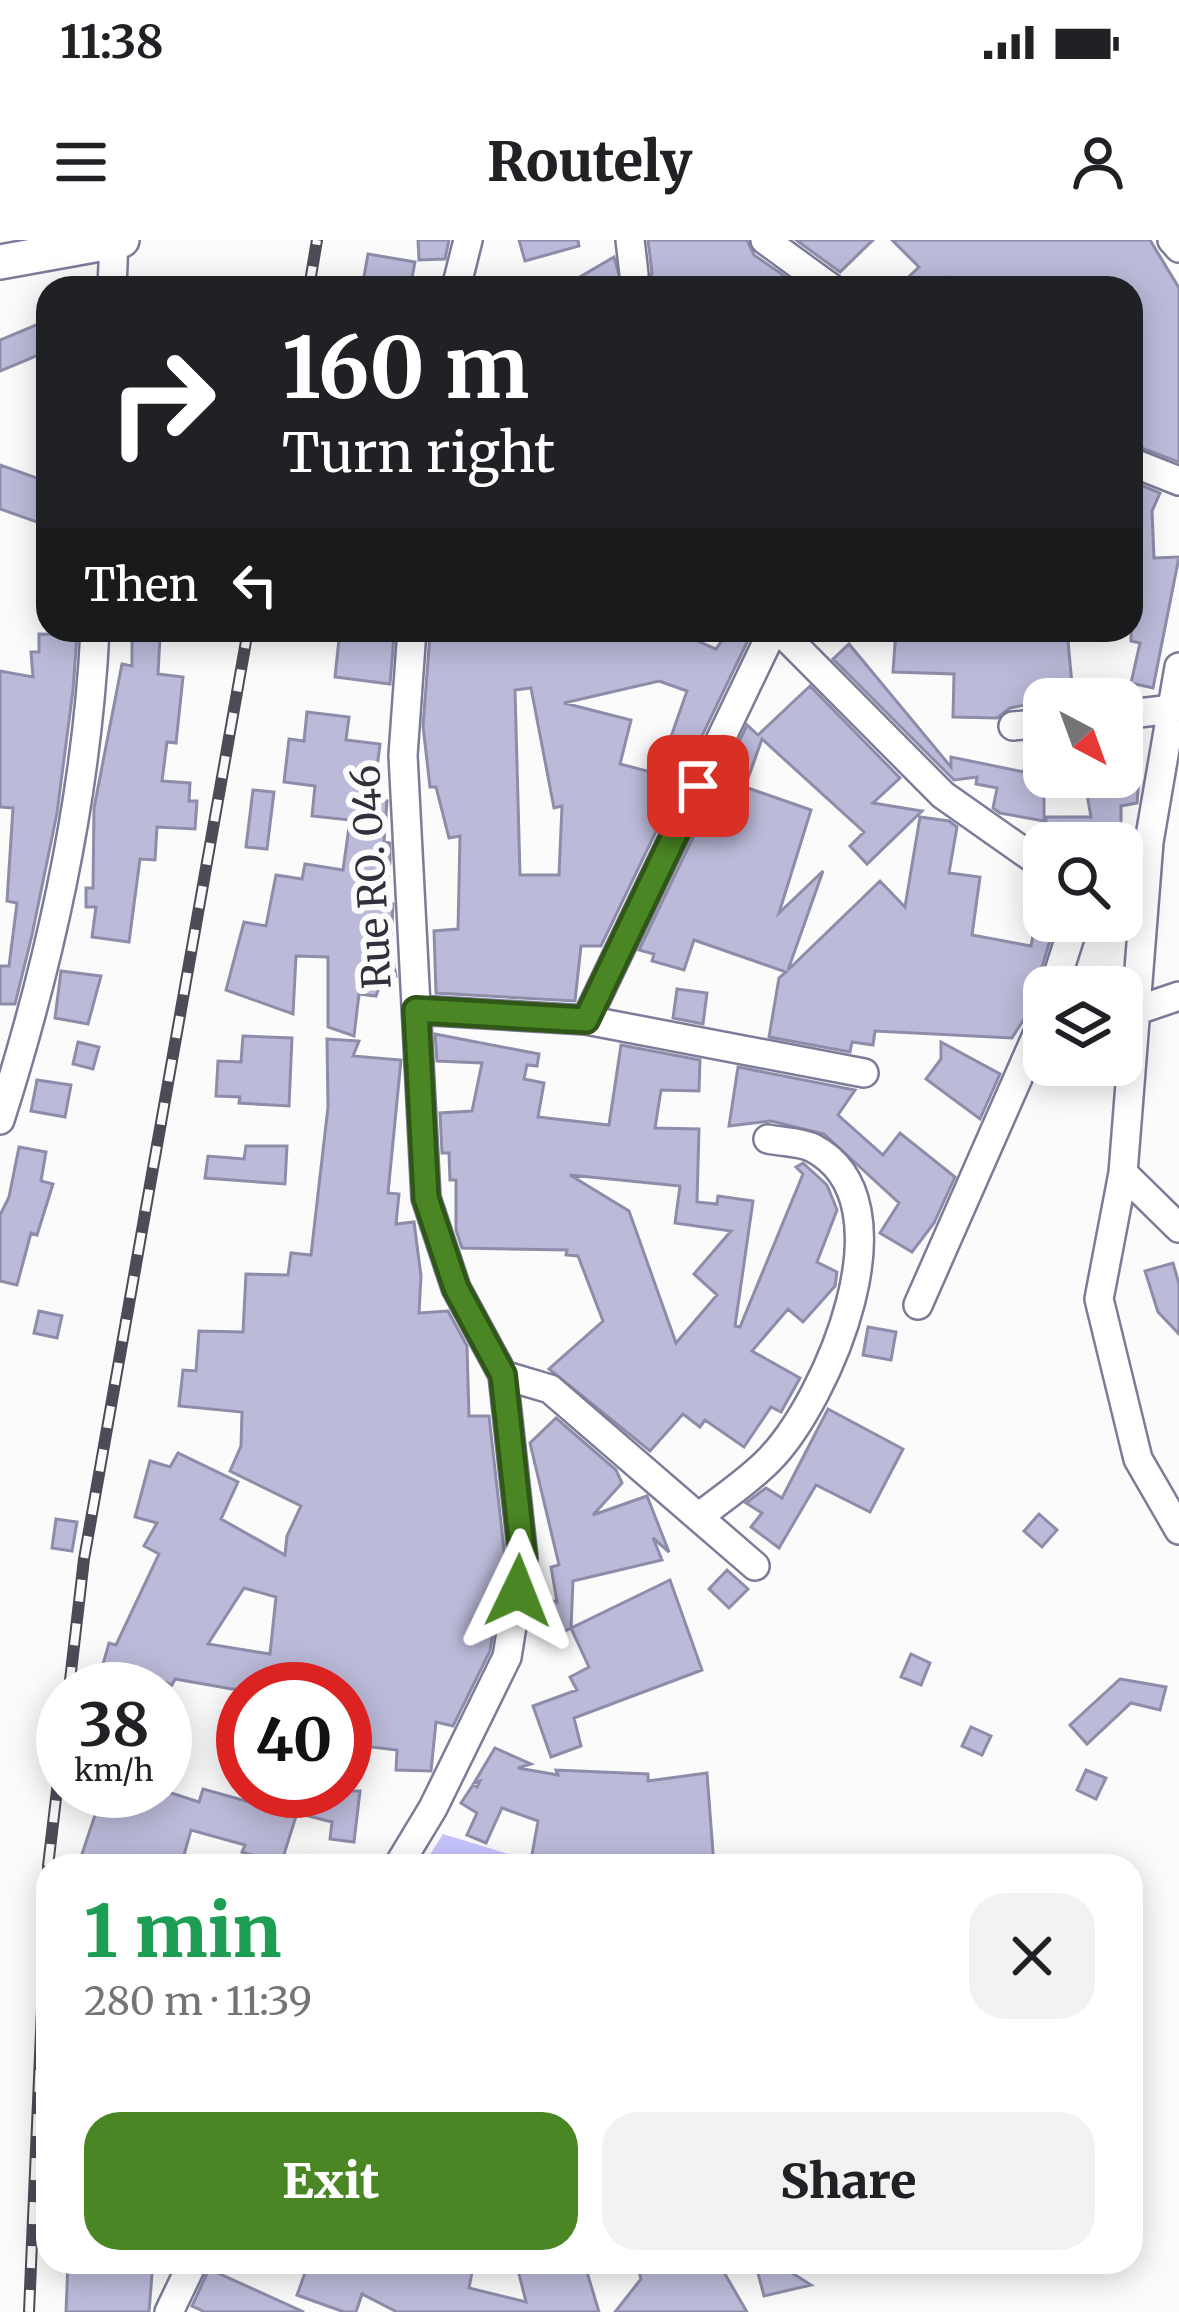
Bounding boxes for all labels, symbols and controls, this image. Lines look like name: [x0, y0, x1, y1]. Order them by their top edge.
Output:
text: 11:38: [60, 14, 164, 70]
text: Routely: [487, 128, 692, 196]
icon: menu: [48, 129, 114, 195]
icon: person: [1065, 129, 1131, 195]
text: 160 m: [282, 315, 529, 421]
icon: right: [84, 324, 240, 480]
text: Turn right: [282, 419, 555, 487]
icon: left: [222, 552, 288, 618]
text: Then: [84, 557, 198, 613]
north arrow: [1023, 678, 1143, 798]
map controls: [1023, 678, 1143, 1086]
pin: [647, 735, 749, 837]
icon: arrive: [665, 753, 731, 819]
street label: Rue RO. 046: [341, 764, 402, 990]
button: search: [1023, 822, 1143, 942]
button: layers: [1023, 966, 1143, 1086]
position arrow: [455, 1528, 581, 1654]
speed limit sign: 40: [216, 1662, 372, 1818]
text: 38: [78, 1687, 150, 1762]
text: km/h: [74, 1751, 154, 1789]
text: 1 min: [84, 1886, 281, 1977]
button: close: [969, 1893, 1095, 2019]
text: 280 m · 11:39: [84, 1977, 312, 2026]
button: Exit: [84, 2112, 578, 2250]
button: Share: [602, 2112, 1095, 2250]

